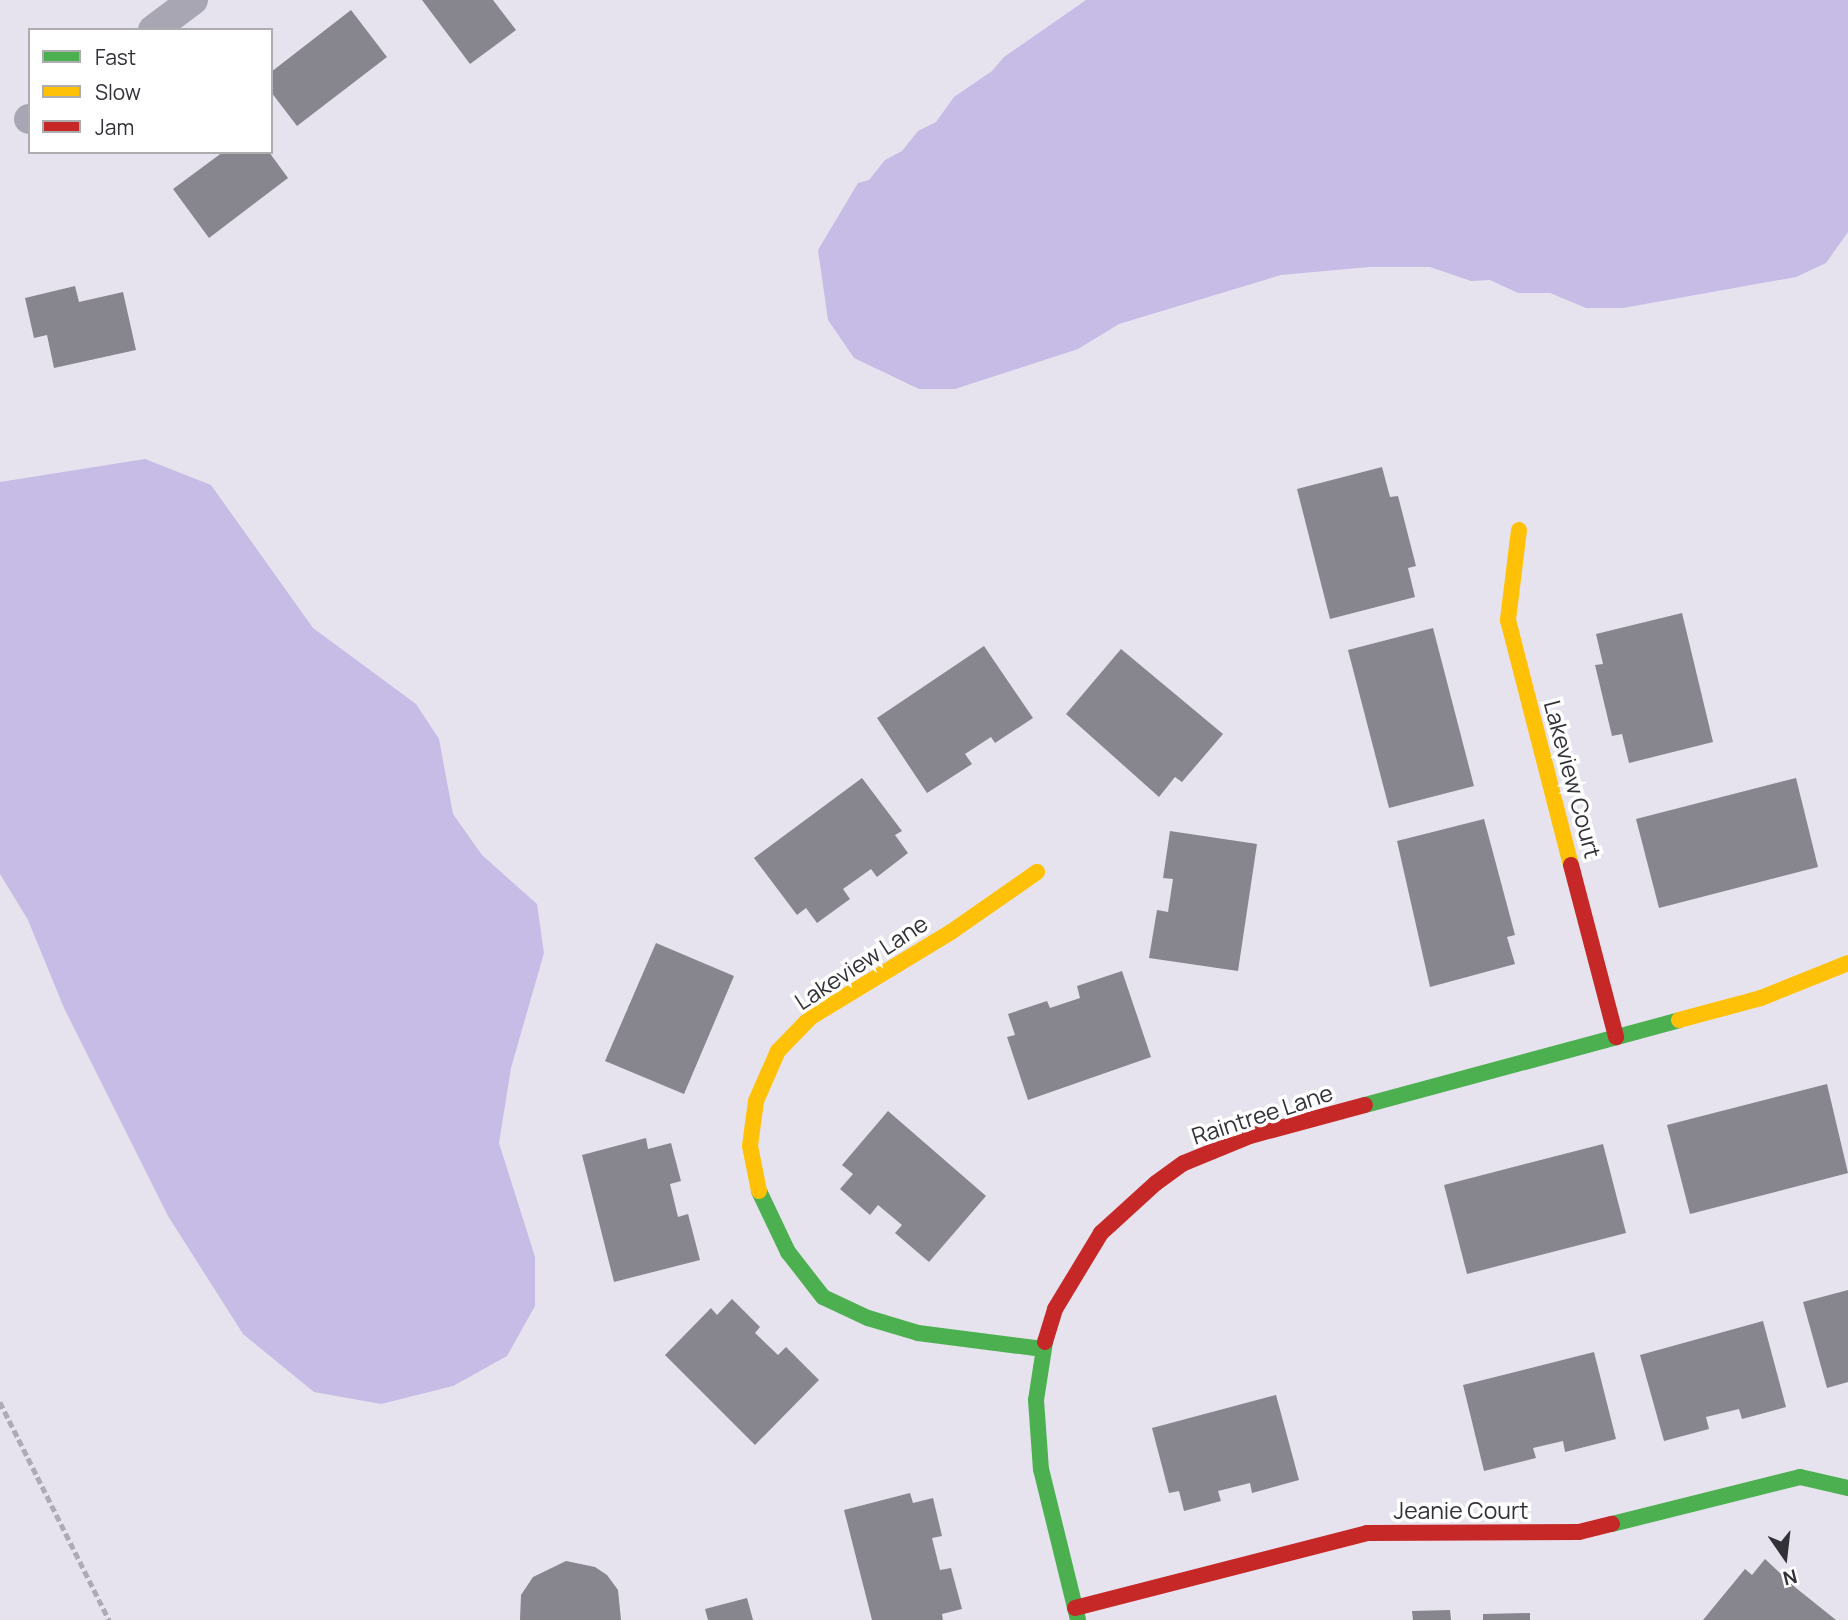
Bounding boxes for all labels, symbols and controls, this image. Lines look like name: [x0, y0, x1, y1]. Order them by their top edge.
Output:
legend: [28, 28, 273, 154]
text: Fast: [95, 43, 136, 71]
text: Slow: [95, 78, 141, 106]
text: Jam: [95, 113, 134, 141]
street label: Lakeview Court: [1539, 697, 1607, 861]
street label: Lakeview Lane: [790, 909, 932, 1015]
street label: Raintree Lane: [1188, 1078, 1336, 1150]
street label: Jeanie Court: [1394, 1496, 1528, 1524]
north arrow: [1750, 1522, 1820, 1592]
text: N: [1780, 1563, 1800, 1592]

